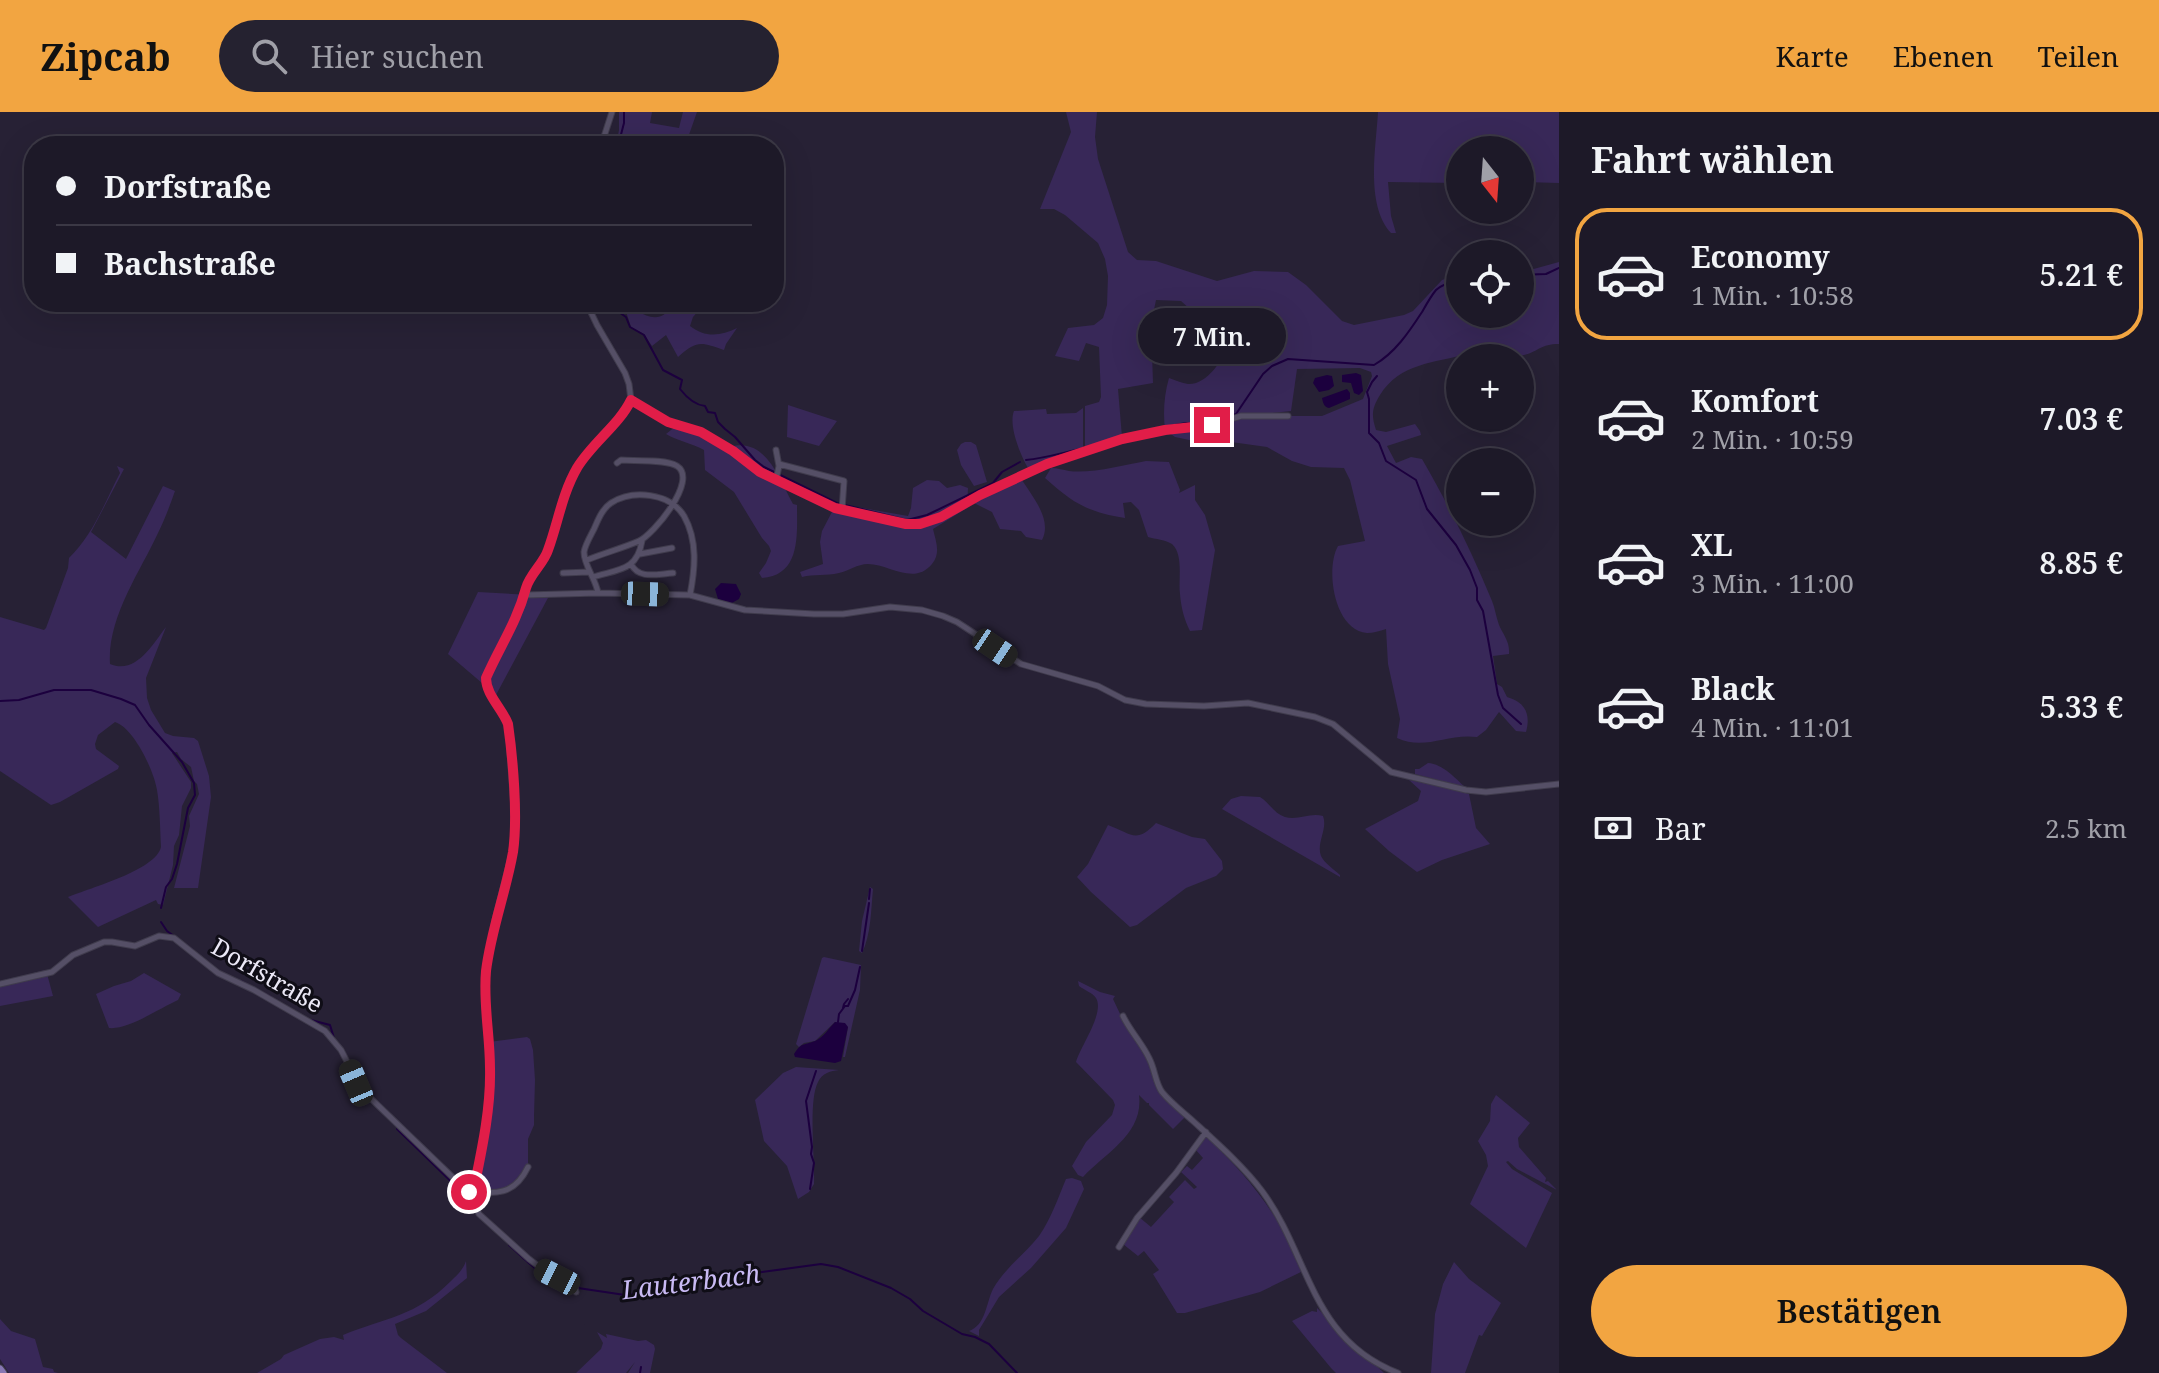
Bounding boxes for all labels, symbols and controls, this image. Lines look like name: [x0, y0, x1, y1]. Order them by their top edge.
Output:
search box: [219, 20, 779, 92]
text: Zipcab: [40, 30, 171, 82]
icon: search: [247, 34, 291, 78]
text: Hier suchen: [311, 36, 484, 77]
text: Karte: [1775, 37, 1849, 75]
text: Ebenen: [1893, 37, 1994, 75]
text: Teilen: [2038, 37, 2119, 75]
text: Fahrt wählen: [1591, 135, 1834, 184]
north arrow: [1446, 136, 1534, 224]
map controls: [1446, 136, 1534, 536]
text: Dorfstraße: [104, 166, 271, 207]
text: Economy: [1691, 236, 1830, 277]
icon: car: [1595, 238, 1667, 310]
button: locate: [1446, 240, 1534, 328]
text: Bachstraße: [104, 243, 276, 284]
text: 5.21 €: [2039, 254, 2123, 295]
text: 1 Min. · 10:58: [1691, 277, 1854, 313]
callout: 7 Min.: [1138, 309, 1286, 365]
text: 7 Min.: [1172, 318, 1252, 354]
button: +: [1446, 344, 1534, 432]
text: Komfort: [1691, 380, 1819, 421]
icon: car: [1595, 382, 1667, 454]
text: 7.03 €: [2039, 398, 2123, 439]
route end: [1194, 407, 1230, 443]
text: 2 Min. · 10:59: [1691, 421, 1854, 457]
button: −: [1446, 448, 1534, 536]
text: XL: [1691, 524, 1733, 565]
icon: car: [1595, 526, 1667, 598]
text: 8.85 €: [2039, 542, 2123, 583]
text: 3 Min. · 11:00: [1691, 565, 1854, 601]
car: [621, 581, 669, 607]
car: [968, 625, 1022, 671]
text: Black: [1691, 668, 1775, 709]
icon: car: [1595, 670, 1667, 742]
text: 5.33 €: [2039, 686, 2123, 727]
text: 4 Min. · 11:01: [1691, 709, 1854, 745]
icon: cash: [1591, 806, 1635, 850]
text: Bar: [1655, 808, 1706, 849]
text: 2.5 km: [2045, 810, 2127, 846]
street label: Dorfstraße: [206, 930, 329, 1020]
car: [336, 1056, 376, 1110]
route start: [451, 1174, 487, 1210]
car: [530, 1255, 584, 1299]
water label: Lauterbach: [619, 1255, 763, 1307]
button: Bestätigen: [1591, 1265, 2127, 1357]

